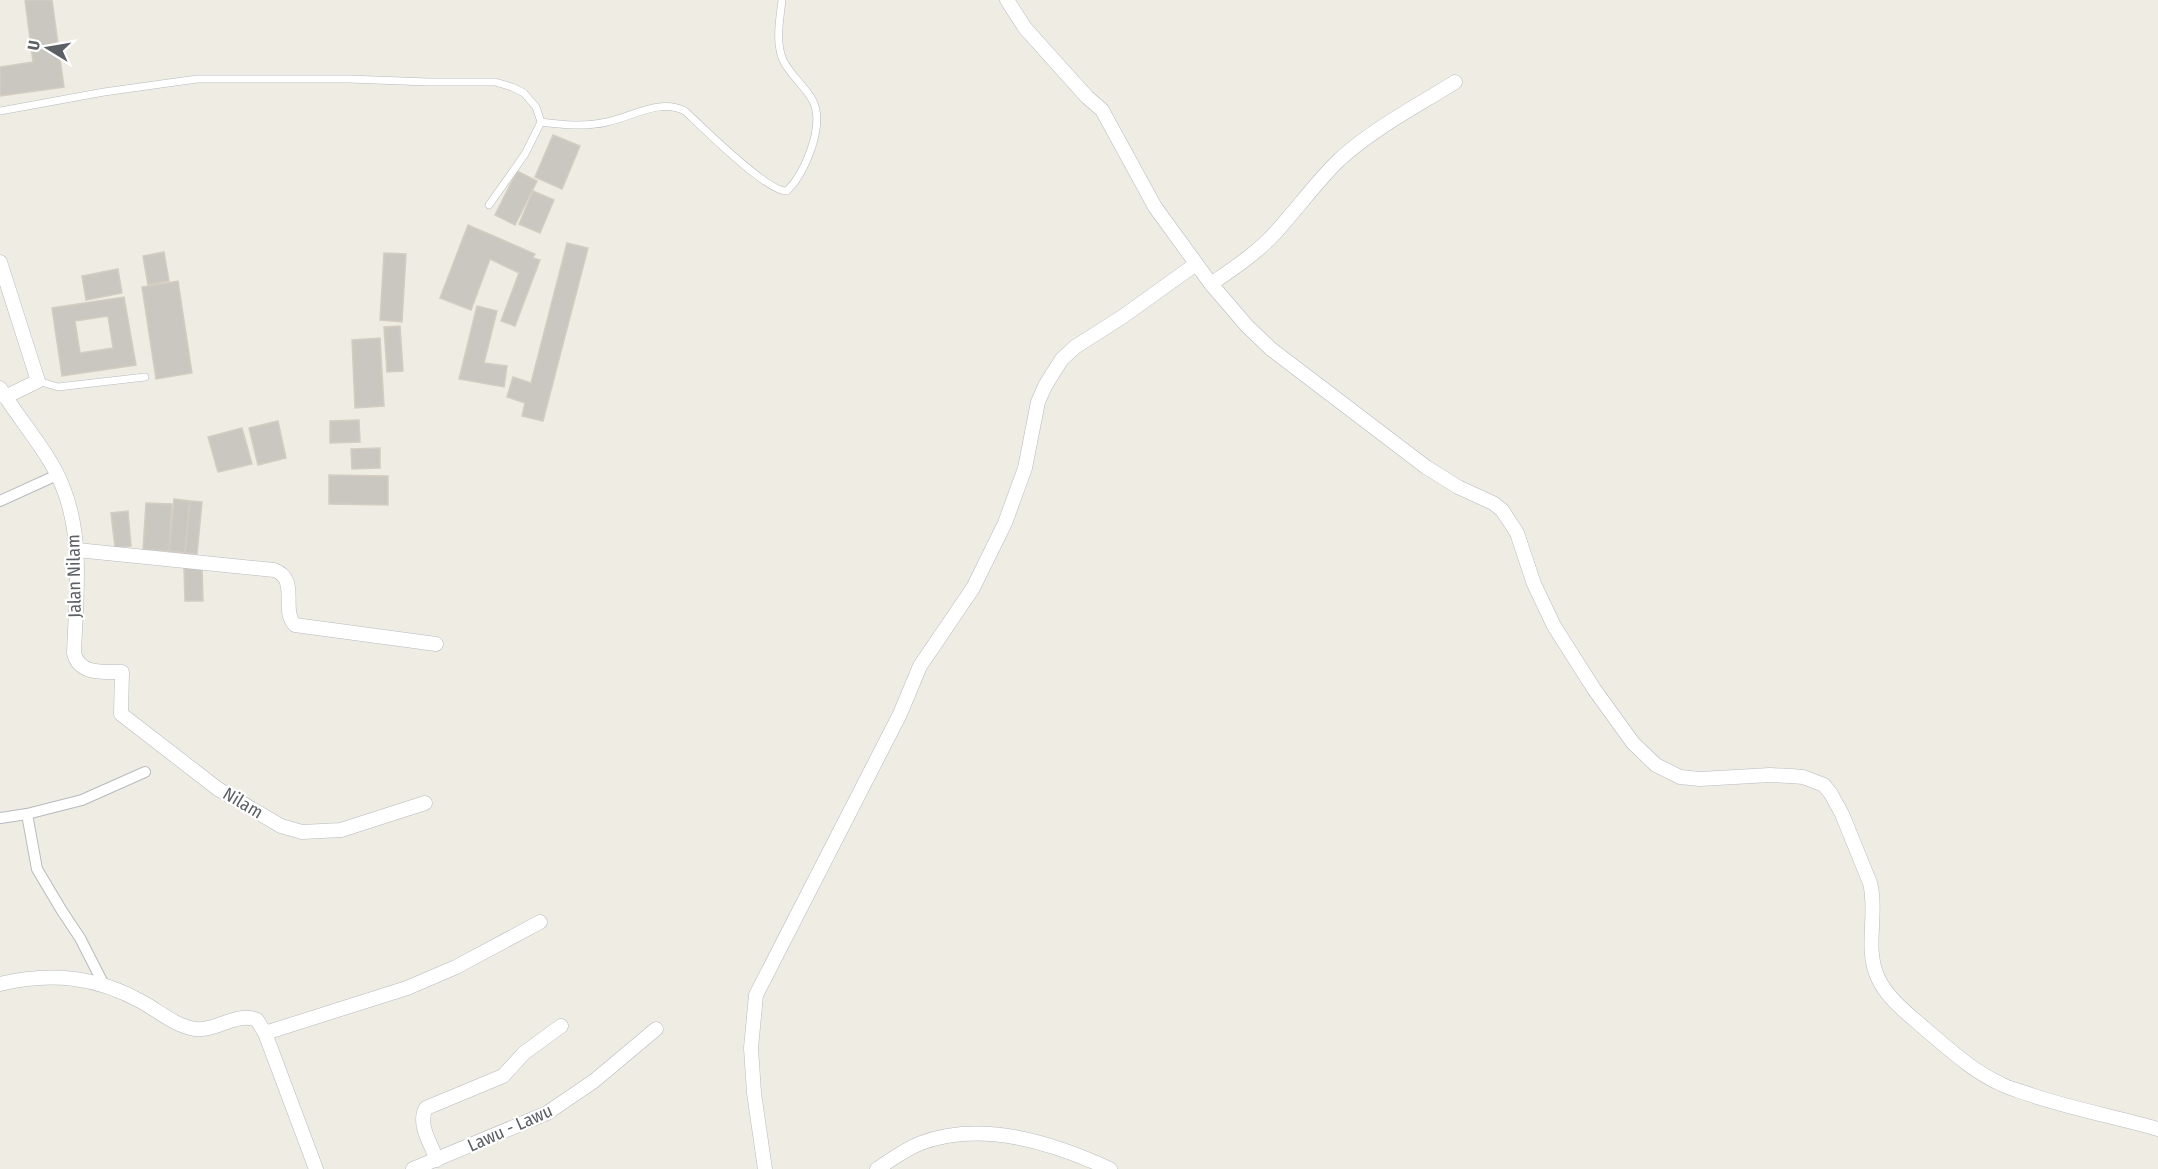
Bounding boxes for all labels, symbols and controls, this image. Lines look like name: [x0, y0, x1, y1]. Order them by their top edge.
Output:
north arrow: [18, 18, 78, 78]
text: U: [24, 39, 44, 52]
street label: Jalan Nilam: [62, 534, 86, 618]
street label: Nilam: [219, 783, 267, 823]
street label: Lawu - Lawu: [464, 1100, 556, 1156]

